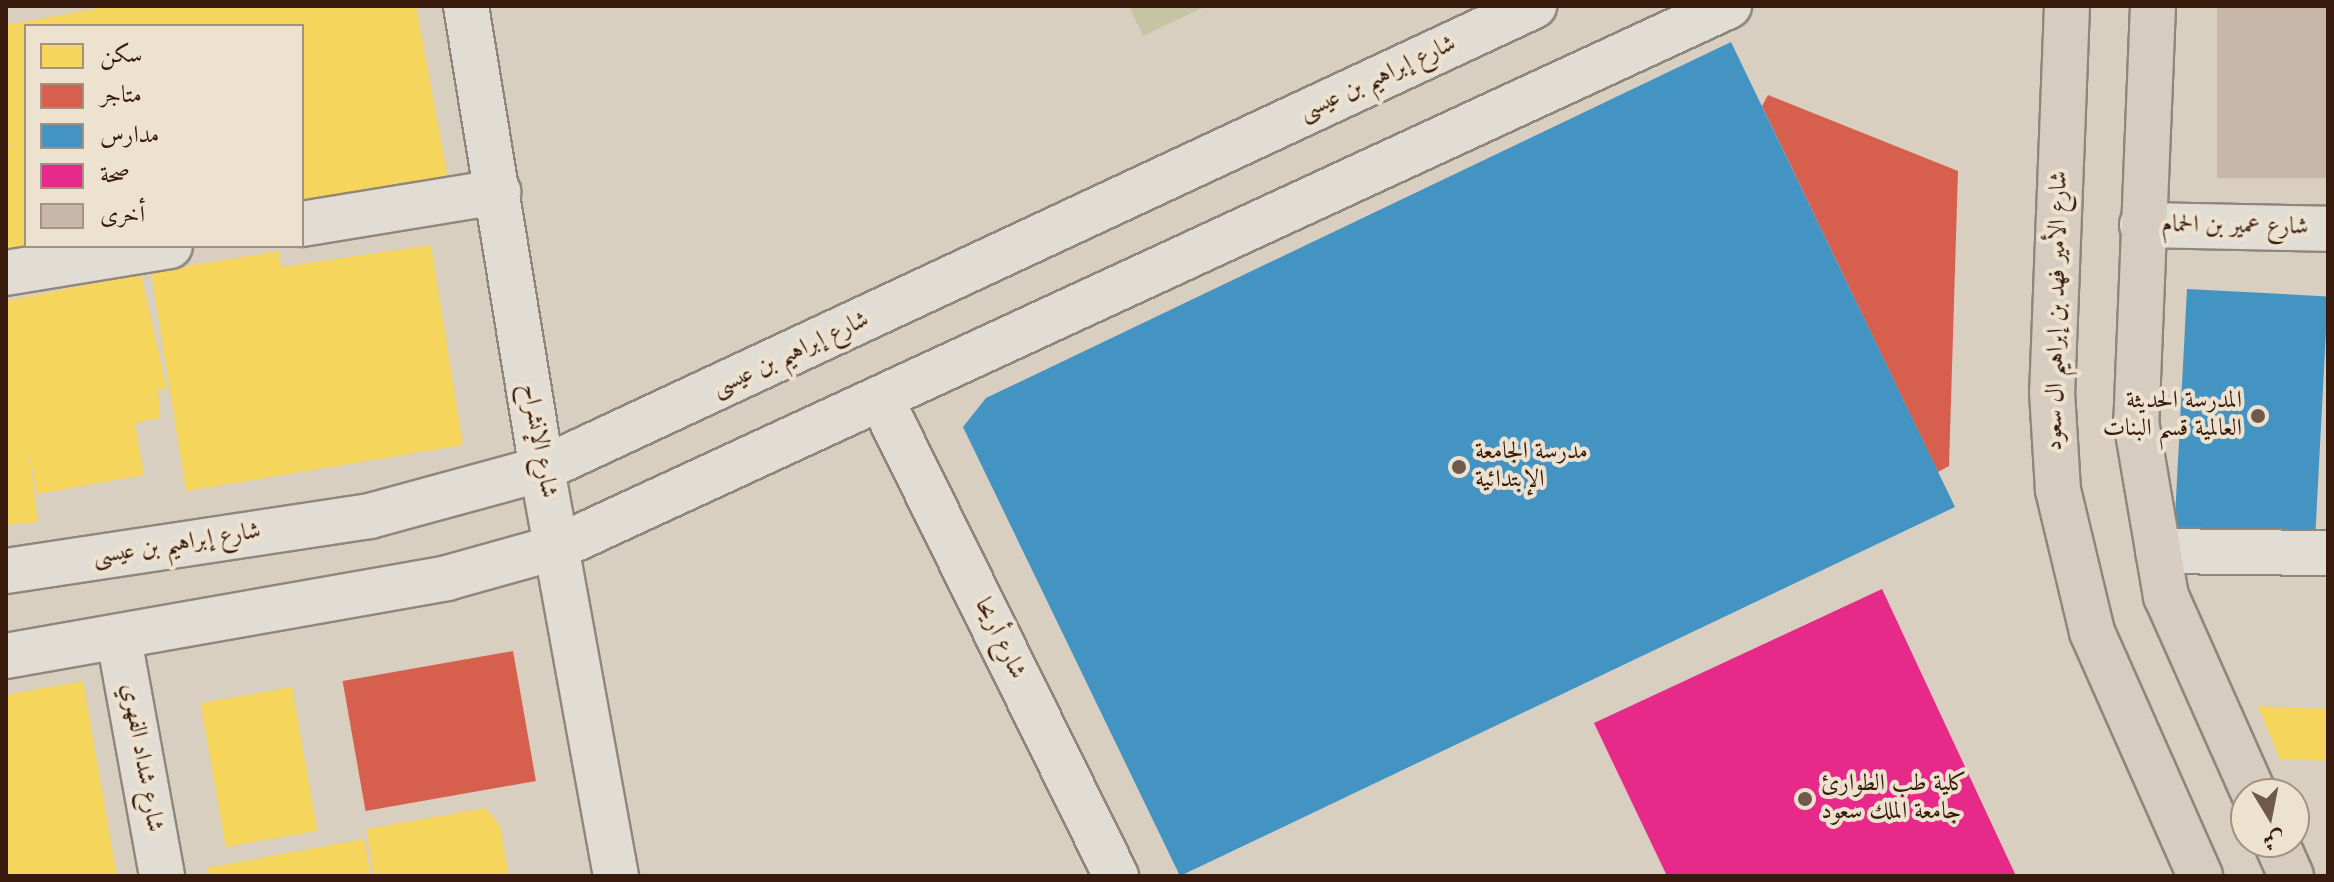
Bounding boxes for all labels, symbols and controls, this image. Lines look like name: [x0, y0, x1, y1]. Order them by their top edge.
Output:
legend: [24, 24, 304, 248]
street label: شارع إبراهيم بن عيسى: [1295, 30, 1461, 128]
text: سكن: [100, 44, 143, 68]
text: متاجر: [100, 84, 142, 108]
text: مدارس: [100, 124, 159, 148]
text: صحة: [100, 164, 130, 188]
street label: شارع الأمير فهد بن إبراهيم ال سعود: [2041, 171, 2075, 451]
text: أخرى: [100, 204, 145, 228]
street label: شارع عمير بن الحمام: [2161, 211, 2309, 243]
street label: شارع إبراهيم بن عيسى: [708, 306, 874, 404]
street label: شارع الإنشراح: [514, 382, 562, 500]
place label: المدرسة الحديثة العالمية قسم البنات: [2103, 388, 2242, 444]
marker: المدرسة الحديثة العالمية قسم البنات: [2249, 407, 2267, 425]
place label: مدرسة الجامعة الإبتدائية: [1475, 439, 1588, 495]
marker: مدرسة الجامعة الإبتدائية: [1450, 458, 1468, 476]
street label: شارع إبراهيم بن عيسى: [91, 518, 263, 572]
street label: شارع أريحا: [967, 594, 1031, 684]
street label: شارع شداد الفهري: [114, 681, 168, 835]
place label: كلية طب الطوارئ جامعة الملك سعود: [1821, 771, 1967, 827]
north arrow: [2230, 778, 2310, 858]
marker: كلية طب الطوارئ جامعة الملك سعود: [1796, 790, 1814, 808]
text: ش: [2261, 827, 2286, 852]

